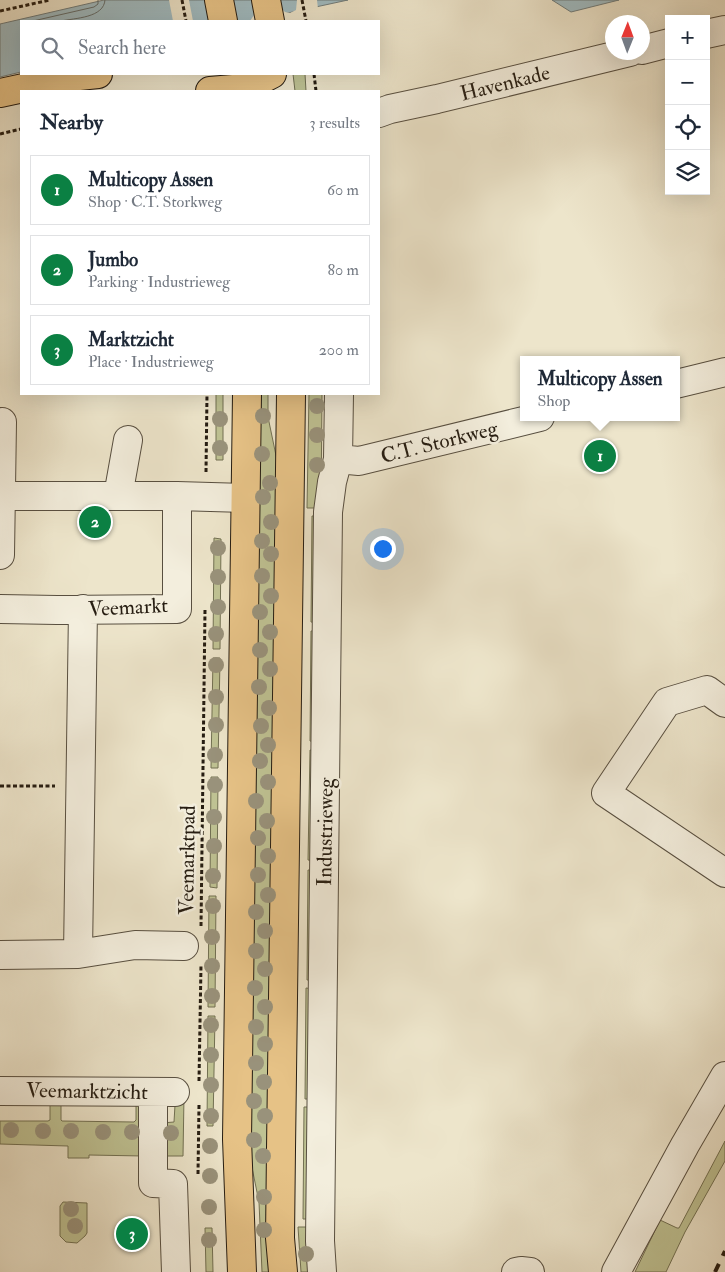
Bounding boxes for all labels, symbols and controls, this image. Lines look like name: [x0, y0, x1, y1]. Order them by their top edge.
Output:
north arrow: [605, 15, 650, 60]
map controls: [665, 15, 710, 195]
button: +: [665, 15, 710, 60]
search box: [20, 20, 380, 75]
icon: search: [38, 34, 66, 62]
text: Search here: [78, 36, 166, 60]
street label: Havenkade: [457, 59, 553, 108]
button: −: [665, 60, 710, 105]
button: locate: [665, 105, 710, 150]
text: Nearby: [40, 109, 103, 136]
text: 3 results: [309, 113, 360, 133]
button: layers: [665, 150, 710, 195]
text: Multicopy Assen: [88, 168, 213, 192]
text: 1: [54, 180, 60, 200]
text: 60 m: [327, 180, 359, 200]
text: Shop · C.T. Storkweg: [88, 192, 222, 212]
text: Jumbo: [88, 248, 138, 272]
text: 2: [53, 260, 61, 280]
text: 80 m: [328, 260, 359, 280]
text: Parking · Industrieweg: [88, 272, 230, 292]
text: Marktzicht: [88, 328, 174, 352]
text: 3: [54, 340, 60, 360]
text: 200 m: [319, 340, 359, 360]
text: Place · Industrieweg: [88, 352, 214, 372]
popup: [520, 356, 680, 421]
text: Multicopy Assen: [537, 367, 663, 391]
text: Shop: [537, 391, 570, 411]
street label: C.T. Storkweg: [378, 415, 501, 470]
pin: 1: [584, 437, 616, 475]
pin: 2: [79, 503, 111, 541]
your location: [370, 536, 396, 562]
street label: Veemarkt: [87, 592, 169, 623]
street label: Industrieweg: [311, 777, 340, 886]
street label: Veemarktpad: [173, 804, 202, 915]
street label: Veemarktzicht: [26, 1077, 148, 1106]
pin: 3: [116, 1215, 148, 1253]

